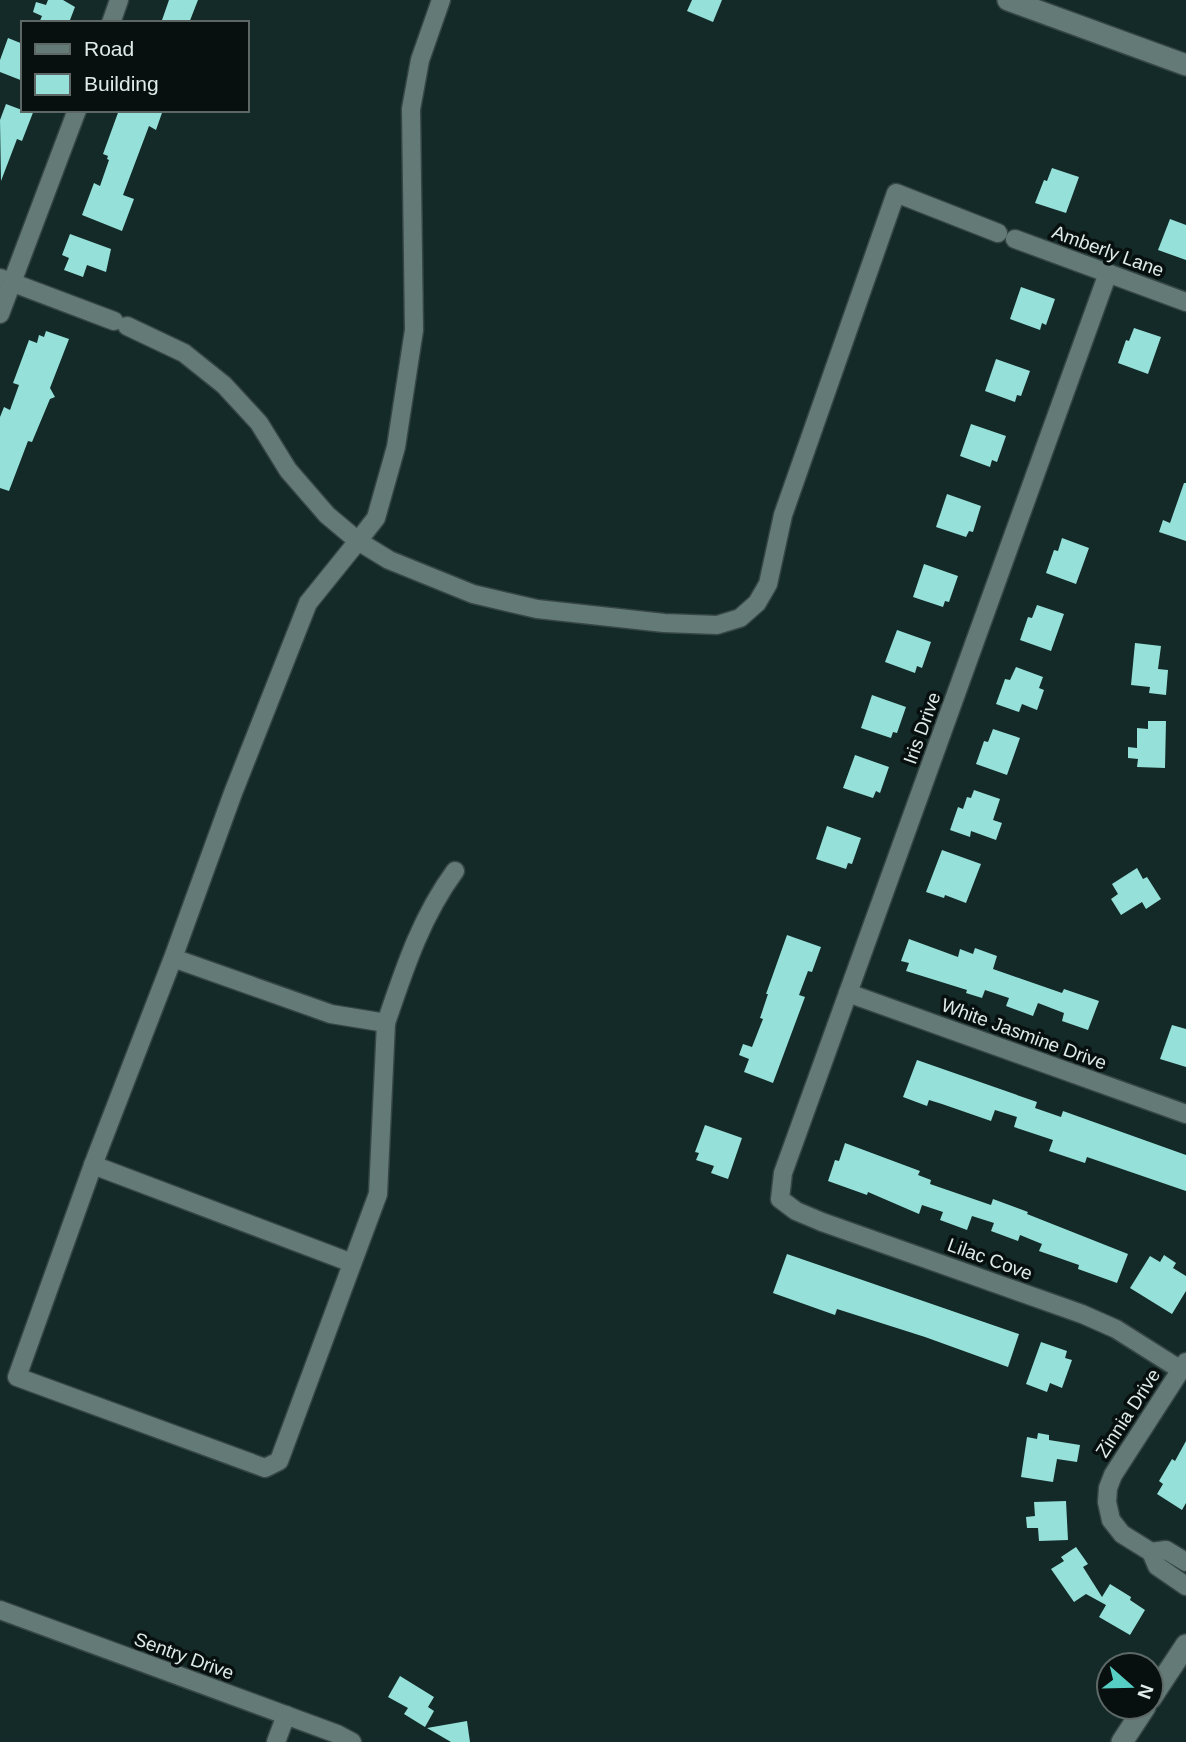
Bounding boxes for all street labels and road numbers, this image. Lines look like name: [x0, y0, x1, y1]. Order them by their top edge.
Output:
street label: Amberly Lane: [1049, 221, 1167, 281]
street label: Iris Drive: [899, 689, 945, 767]
street label: White Jasmine Drive: [939, 994, 1109, 1074]
street label: Lilac Cove: [945, 1234, 1035, 1284]
street label: Zinnia Drive: [1092, 1365, 1164, 1461]
street label: Sentry Drive: [131, 1628, 237, 1684]

